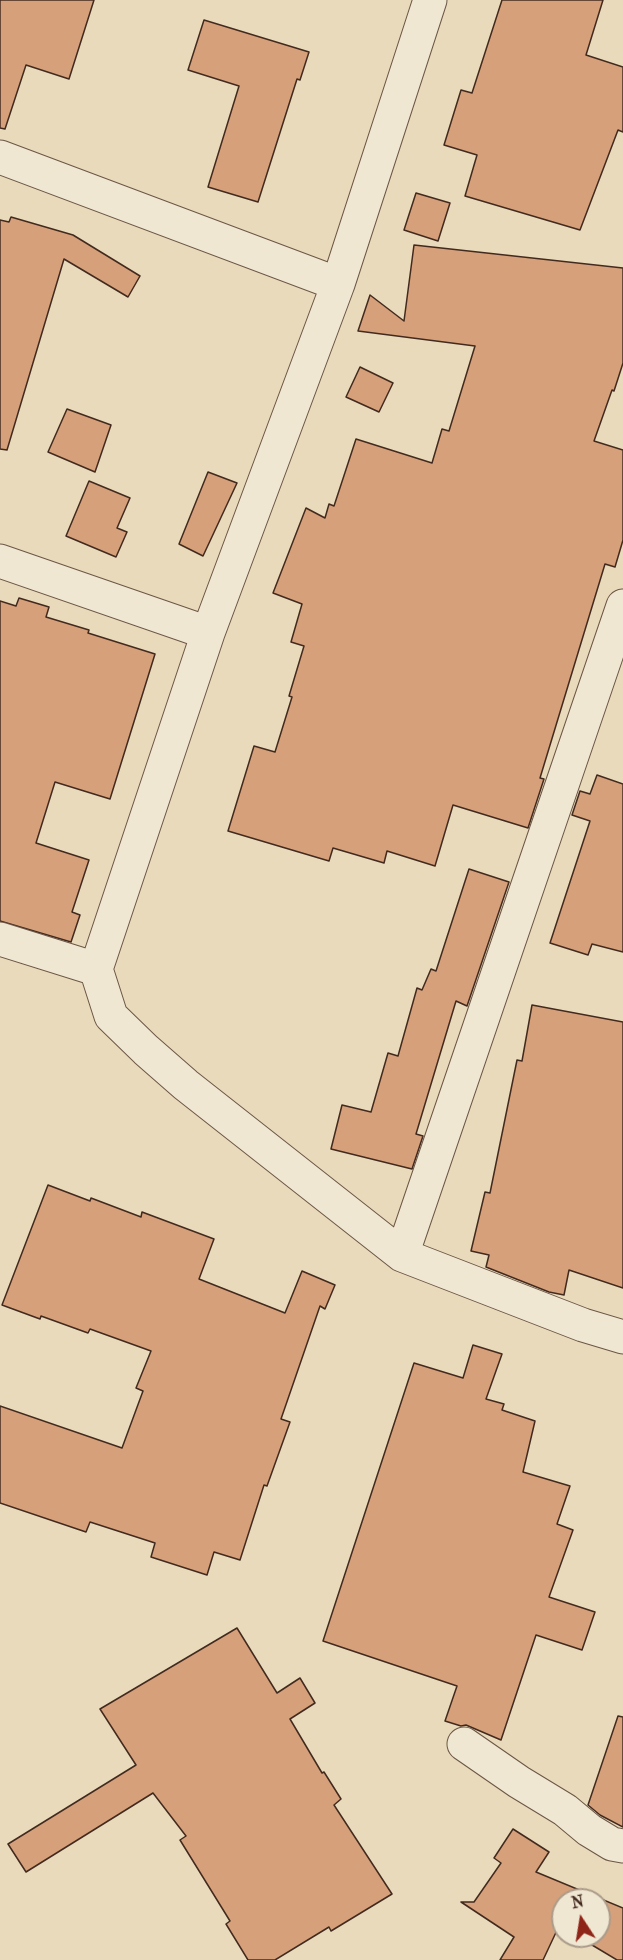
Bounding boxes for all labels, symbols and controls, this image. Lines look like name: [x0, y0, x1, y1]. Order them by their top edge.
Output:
north arrow: [551, 1888, 611, 1948]
text: N: [570, 1891, 585, 1912]

